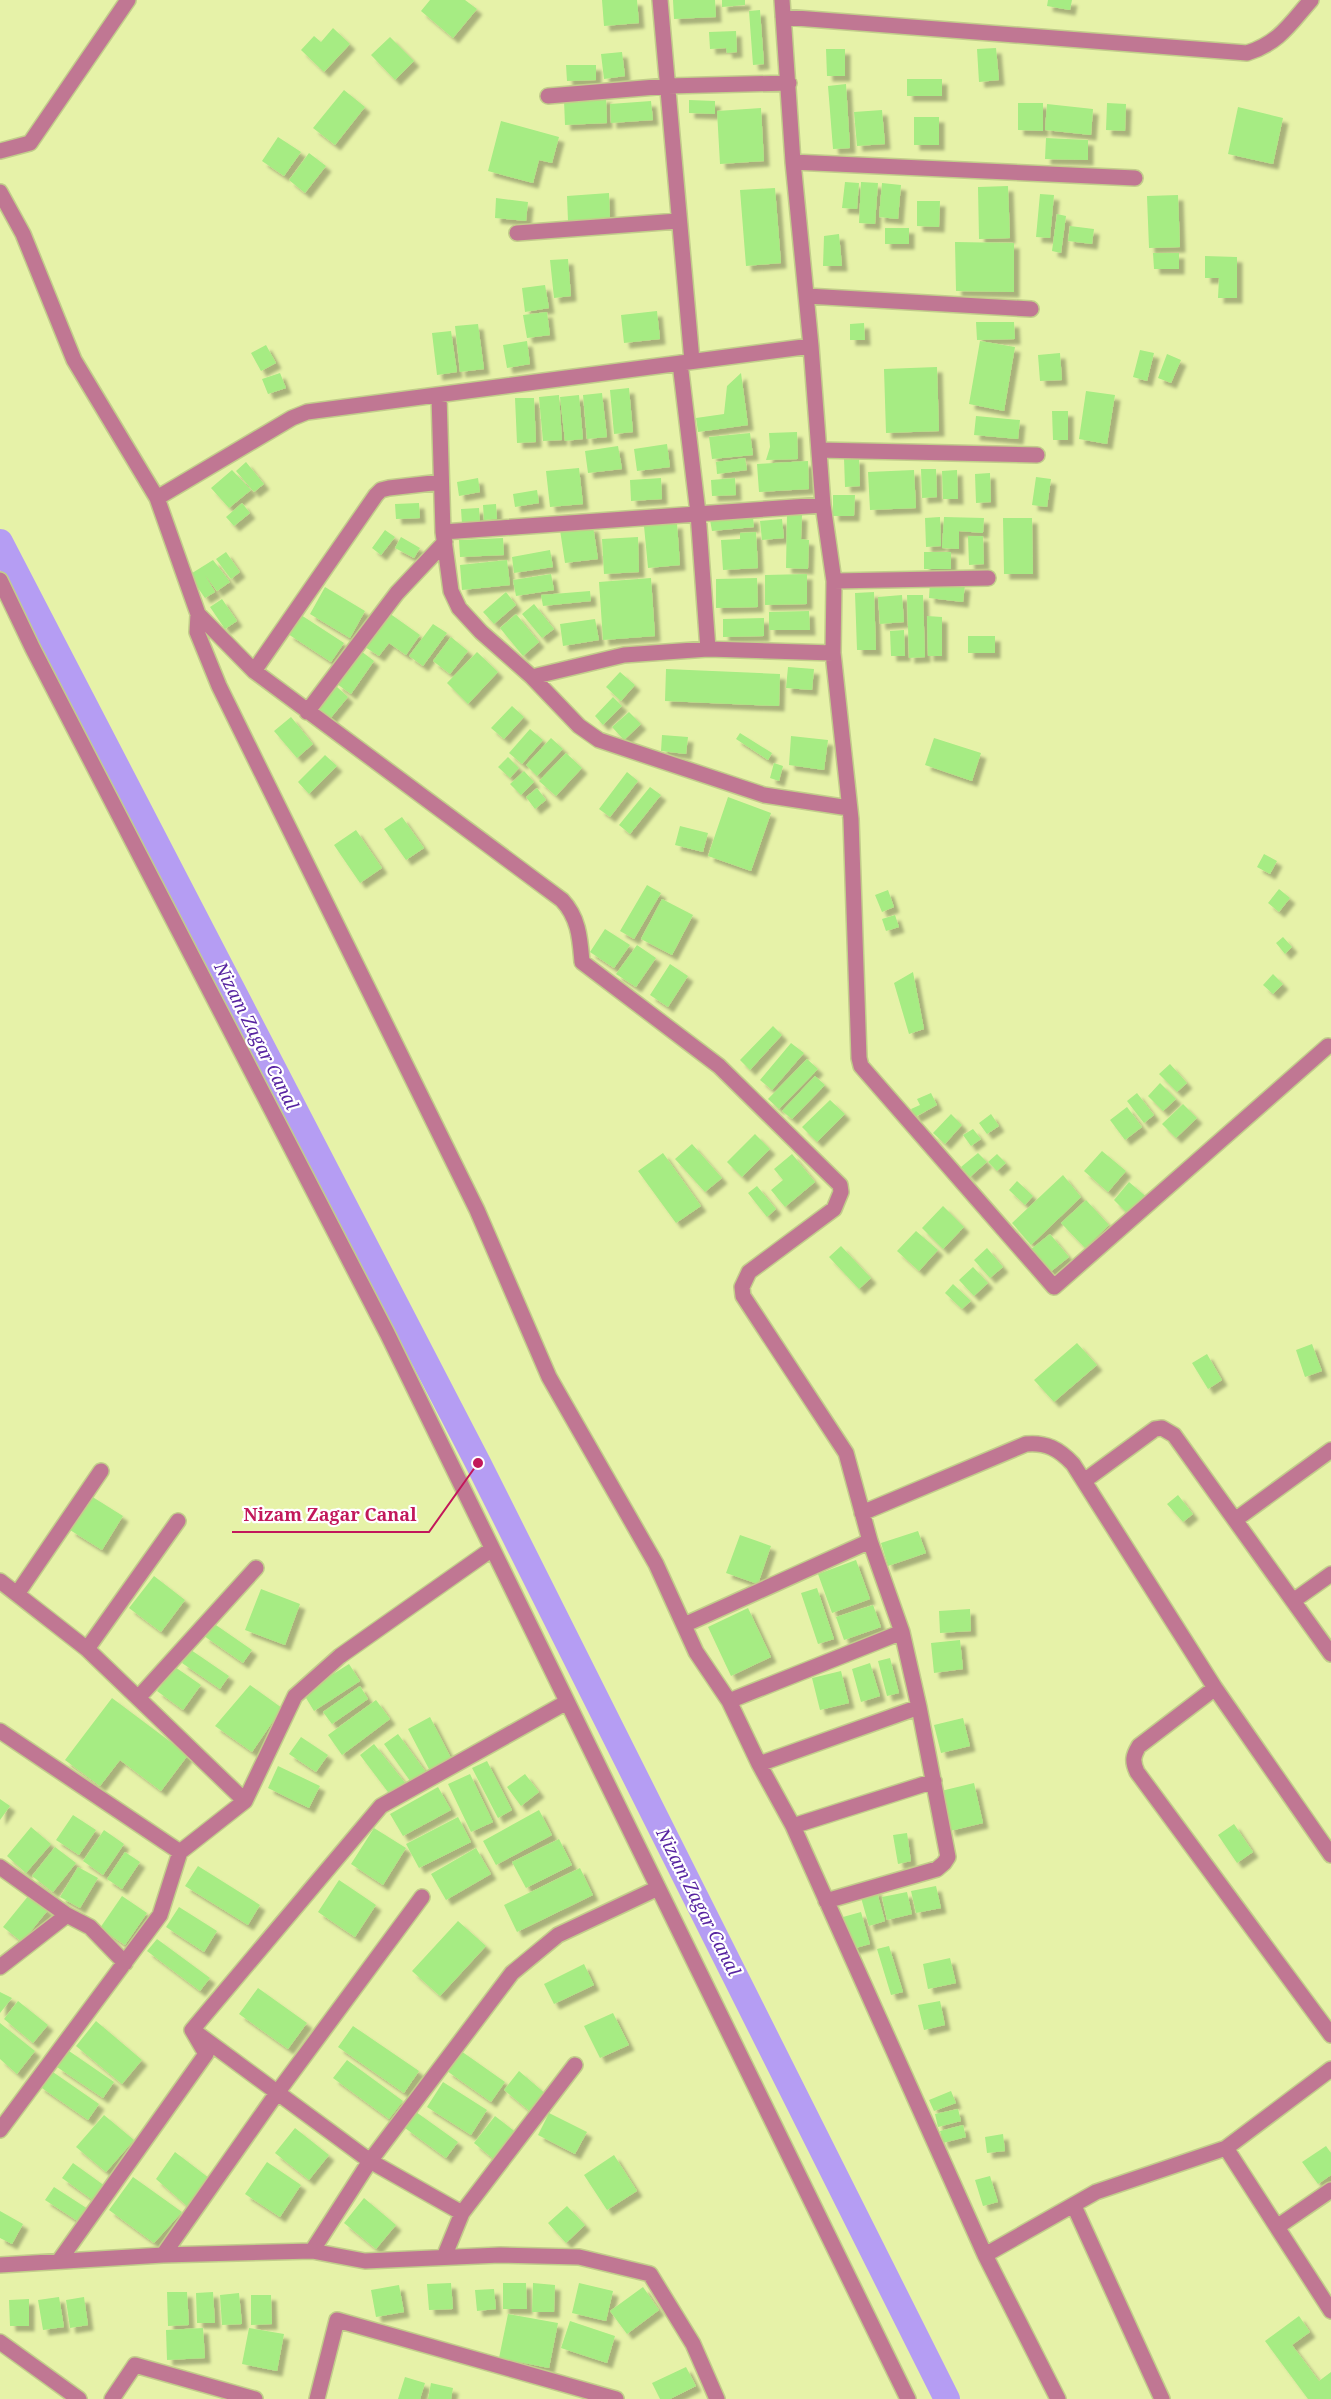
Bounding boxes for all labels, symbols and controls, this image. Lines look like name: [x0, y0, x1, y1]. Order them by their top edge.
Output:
water label: Nizam Zagar Canal: [209, 957, 305, 1114]
callout: Nizam Zagar Canal: [232, 1496, 429, 1532]
text: Nizam Zagar Canal: [243, 1502, 417, 1526]
water label: Nizam Zagar Canal: [651, 1823, 747, 1980]

